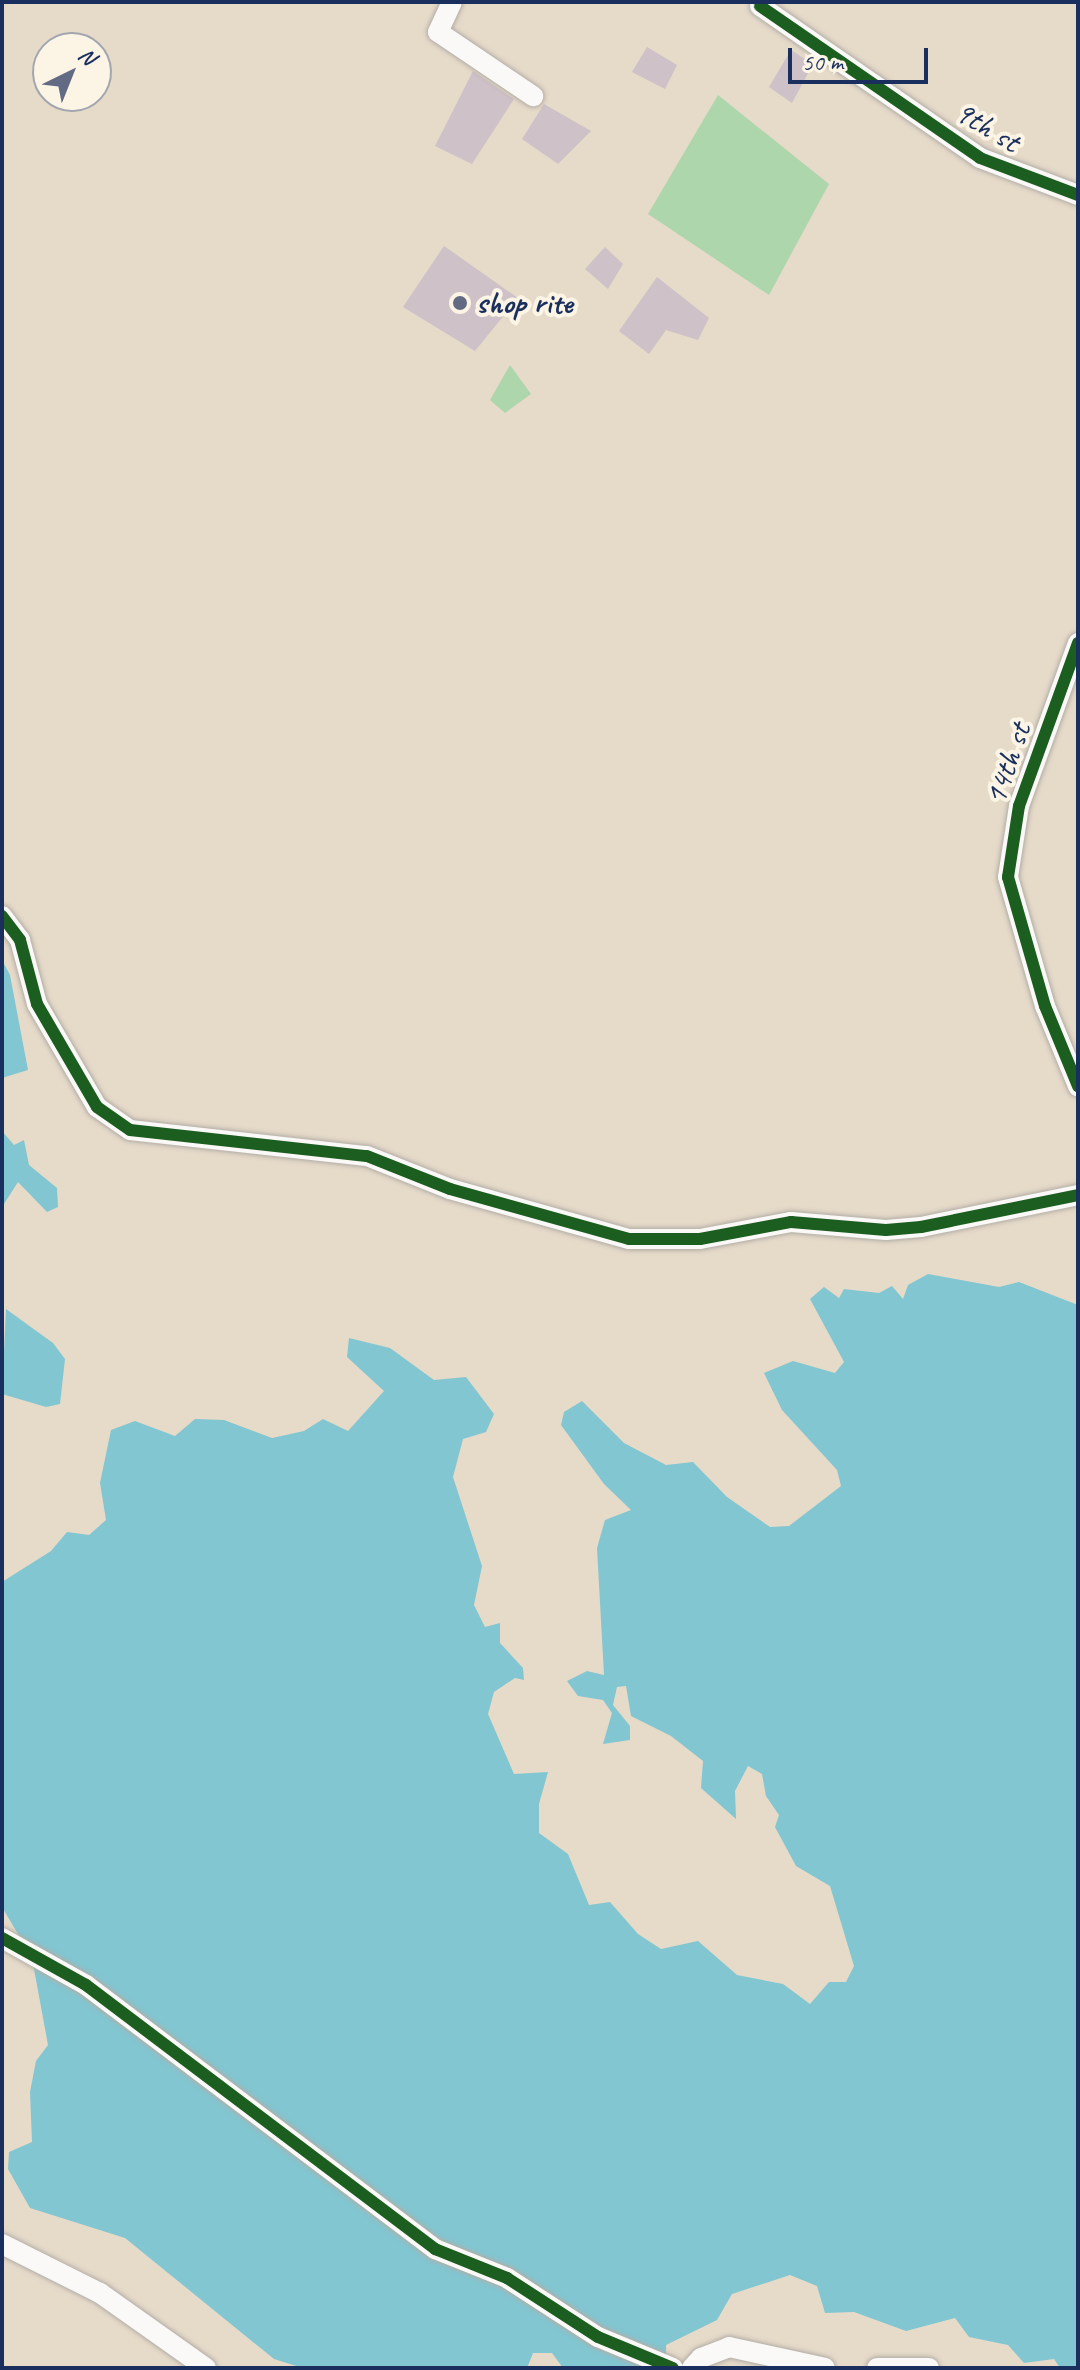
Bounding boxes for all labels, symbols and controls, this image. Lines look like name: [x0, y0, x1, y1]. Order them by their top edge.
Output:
north arrow: [32, 32, 112, 112]
scale bar: [792, 32, 932, 82]
text: N: [72, 41, 102, 71]
text: 50 m: [802, 47, 843, 77]
street label: 9th st: [948, 93, 1026, 161]
place label: shop rite: [476, 284, 573, 322]
marker: shop rite: [451, 294, 469, 312]
street label: 14th st: [976, 718, 1040, 810]

